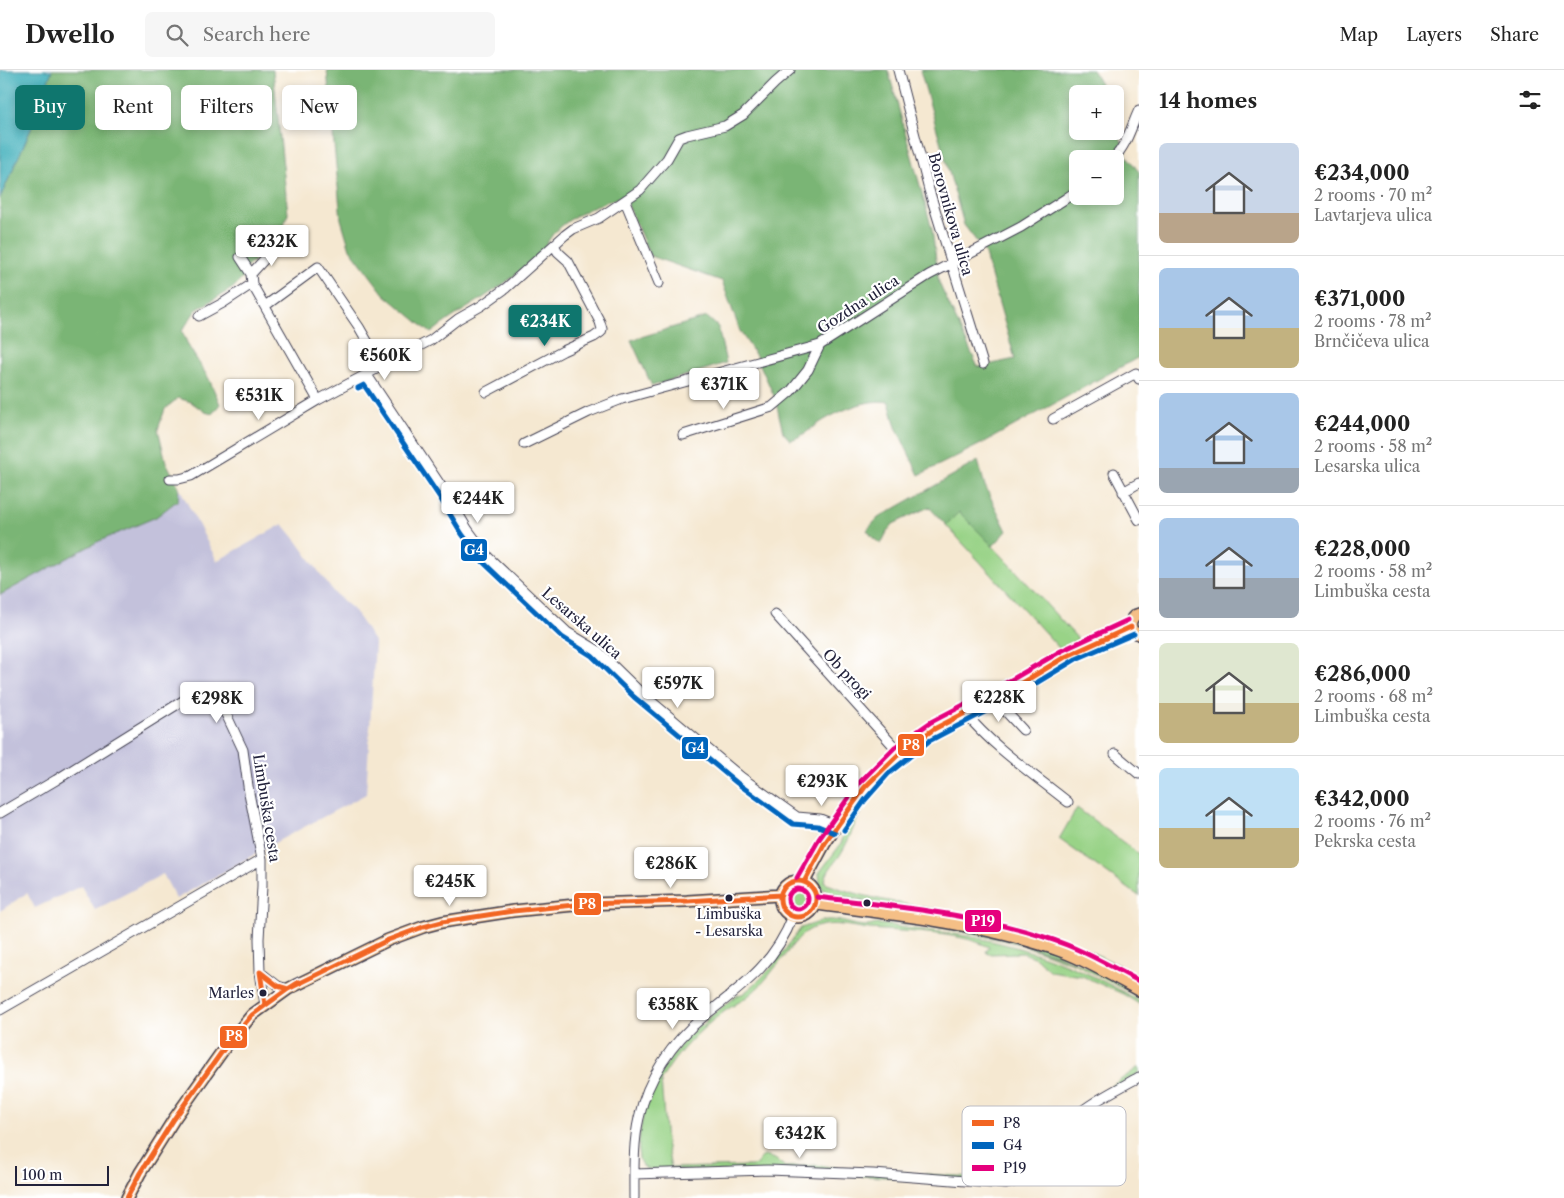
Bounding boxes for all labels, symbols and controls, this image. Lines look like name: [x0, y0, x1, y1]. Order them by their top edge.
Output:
search box: [145, 12, 495, 57]
text: Dwello: [25, 20, 115, 49]
icon: search: [163, 21, 191, 49]
text: Search here: [203, 23, 310, 46]
text: Map: [1340, 24, 1378, 46]
text: Layers: [1406, 24, 1462, 46]
text: Share: [1490, 24, 1539, 46]
chip: Buy: [15, 85, 85, 130]
chip: Rent: [95, 85, 171, 130]
chip: Filters: [181, 85, 272, 130]
chip: New: [282, 85, 357, 130]
map controls: [1069, 85, 1124, 205]
button: +: [1069, 85, 1124, 140]
icon: filters: [1516, 86, 1544, 114]
text: 14 homes: [1159, 88, 1257, 113]
street label: Borovnikova ulica: [924, 150, 978, 278]
button: −: [1069, 150, 1124, 205]
text: €234,000: [1314, 160, 1410, 185]
icon: home: [1199, 163, 1259, 223]
text: 2 rooms · 70 m²: [1314, 185, 1432, 205]
text: Lavtarjeva ulica: [1314, 205, 1432, 225]
pin: €232K: [237, 224, 307, 267]
text: €232K: [247, 231, 297, 251]
street label: Gozdna ulica: [814, 271, 902, 337]
text: €371,000: [1314, 286, 1405, 311]
icon: home: [1199, 288, 1259, 348]
pin: €234K: [510, 304, 580, 347]
text: €234K: [520, 311, 570, 331]
text: 2 rooms · 78 m²: [1314, 311, 1432, 331]
text: Brnčičeva ulica: [1314, 331, 1430, 351]
pin: €560K: [350, 338, 420, 381]
text: €560K: [359, 345, 411, 365]
pin: €371K: [689, 368, 759, 410]
text: €371K: [700, 374, 748, 394]
pin: €531K: [224, 378, 294, 421]
text: €531K: [235, 385, 283, 405]
text: €244,000: [1314, 411, 1410, 436]
icon: home: [1199, 413, 1259, 473]
text: 2 rooms · 58 m²: [1314, 436, 1432, 456]
text: Lesarska ulica: [1314, 456, 1420, 476]
pin: €244K: [443, 482, 513, 524]
text: €244K: [452, 488, 504, 508]
text: €228,000: [1314, 536, 1411, 561]
line badge: G4: [460, 538, 488, 562]
icon: home: [1199, 538, 1259, 598]
text: G4: [464, 541, 484, 559]
text: 2 rooms · 58 m²: [1314, 561, 1432, 581]
text: Limbuška cesta: [1314, 581, 1431, 601]
street label: Lesarska ulica: [538, 583, 626, 663]
street label: Ob progi: [819, 645, 876, 704]
text: €286,000: [1314, 661, 1411, 686]
icon: home: [1199, 663, 1259, 723]
pin: €597K: [643, 666, 713, 709]
text: €597K: [653, 673, 703, 693]
pin: €228K: [964, 680, 1034, 723]
pin: €298K: [182, 682, 252, 724]
text: 2 rooms · 68 m²: [1314, 686, 1433, 706]
text: €228K: [973, 687, 1025, 707]
text: €298K: [191, 688, 243, 708]
text: Limbuška cesta: [1314, 706, 1431, 726]
line badge: P8: [897, 733, 925, 757]
line badge: G4: [681, 736, 709, 760]
text: P8: [902, 736, 920, 754]
text: G4: [685, 739, 705, 757]
street label: Limbuška cesta: [249, 753, 285, 863]
pin: €293K: [787, 764, 857, 807]
text: €293K: [797, 771, 847, 791]
text: €342,000: [1314, 786, 1410, 811]
icon: home: [1199, 788, 1259, 848]
text: 2 rooms · 76 m²: [1314, 811, 1431, 831]
text: Pekrska cesta: [1314, 831, 1416, 851]
pin: €286K: [636, 846, 706, 889]
text: €286K: [645, 853, 697, 873]
pin: €245K: [415, 864, 485, 907]
text: €245K: [425, 871, 475, 891]
line badge: P8: [573, 892, 602, 916]
marker: Limbuška - Lesarska: [724, 893, 734, 903]
text: P8: [578, 895, 596, 913]
unlabelled marker: [862, 898, 872, 908]
place label: Limbuška - Lesarska: [695, 905, 764, 940]
line badge: P19: [964, 909, 1002, 933]
text: P19: [971, 912, 995, 930]
place label: Marles: [209, 984, 254, 1002]
marker: Marles: [258, 988, 268, 998]
pin: €358K: [638, 988, 708, 1030]
text: €358K: [648, 994, 698, 1014]
line badge: P8: [219, 1025, 248, 1049]
text: P8: [225, 1027, 243, 1045]
legend: [962, 1106, 1126, 1186]
text: P8: [1003, 1114, 1021, 1132]
pin: €342K: [765, 1116, 835, 1159]
text: €342K: [775, 1123, 825, 1143]
text: G4: [1003, 1136, 1022, 1154]
text: P19: [1003, 1159, 1026, 1177]
scale bar: [15, 1163, 109, 1186]
text: 100 m: [22, 1166, 62, 1184]

